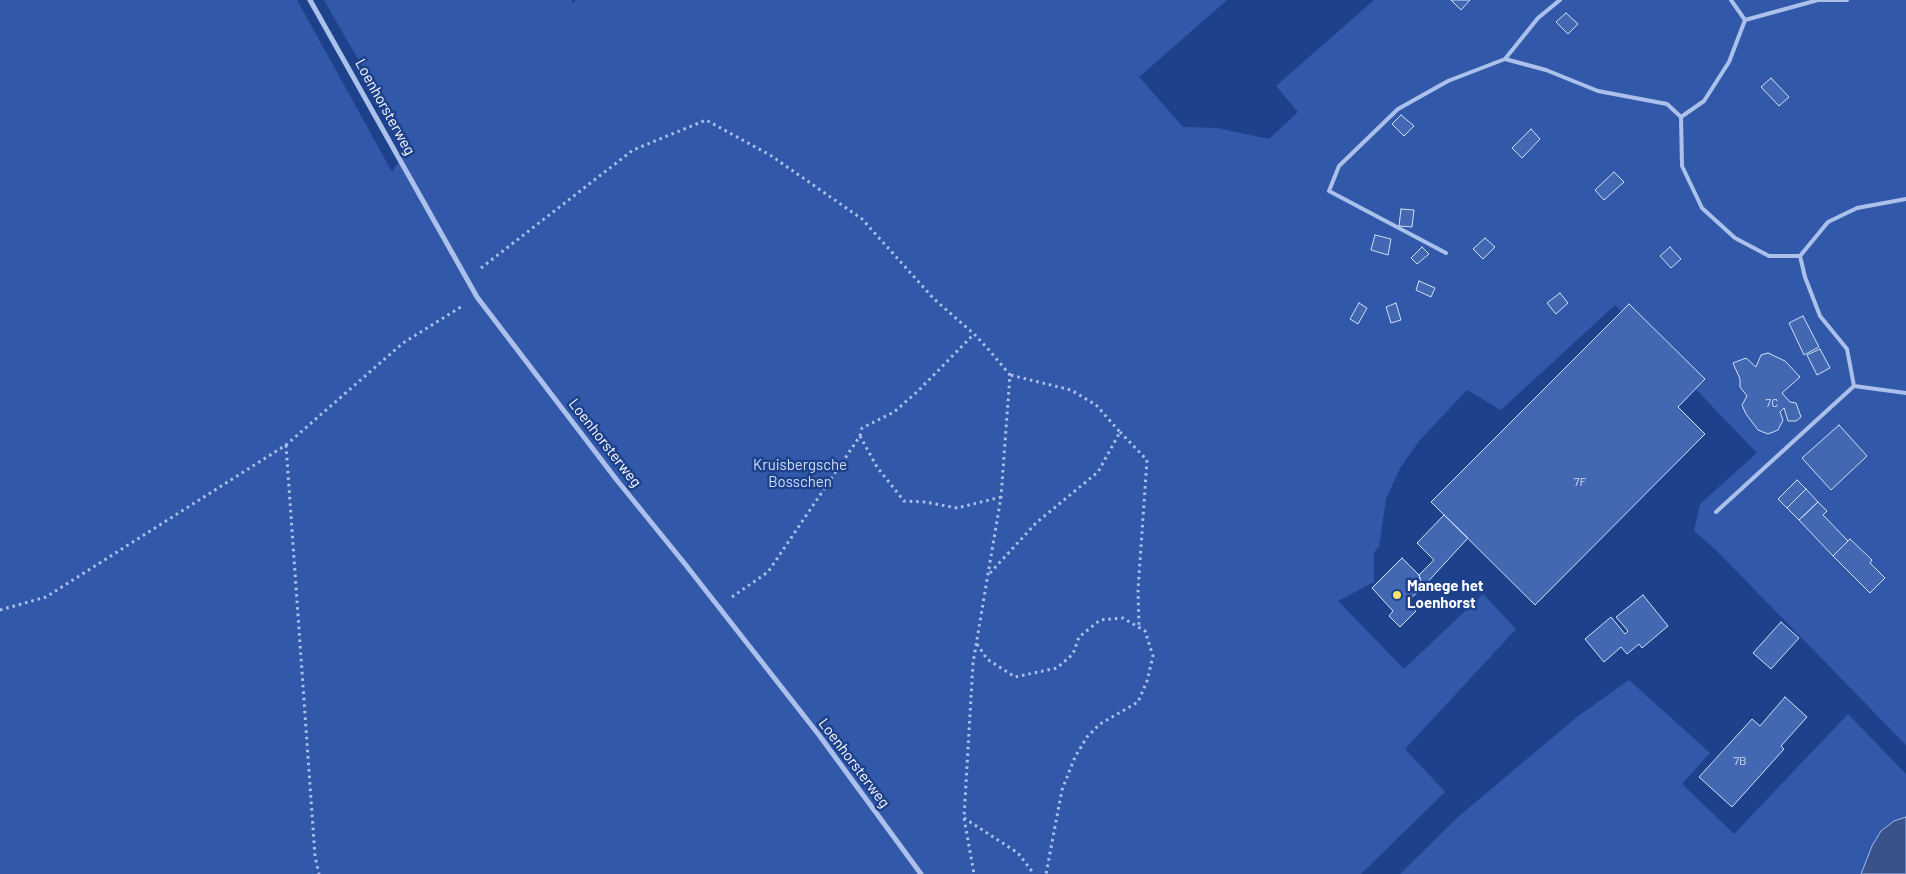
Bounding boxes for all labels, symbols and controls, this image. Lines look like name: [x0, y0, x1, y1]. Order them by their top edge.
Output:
street label: Loenhorsterweg: [351, 56, 419, 158]
street label: Loenhorsterweg: [565, 395, 645, 491]
house number: 7C: [1766, 396, 1778, 410]
park label: Kruisbergsche Bosschen: [753, 456, 847, 491]
house number: 7F: [1574, 475, 1586, 489]
place label: Manege het Loenhorst: [1407, 577, 1483, 612]
marker: Manege het Loenhorst: [1391, 589, 1403, 601]
street label: Loenhorsterweg: [815, 715, 893, 811]
house number: 7B: [1733, 754, 1747, 768]

